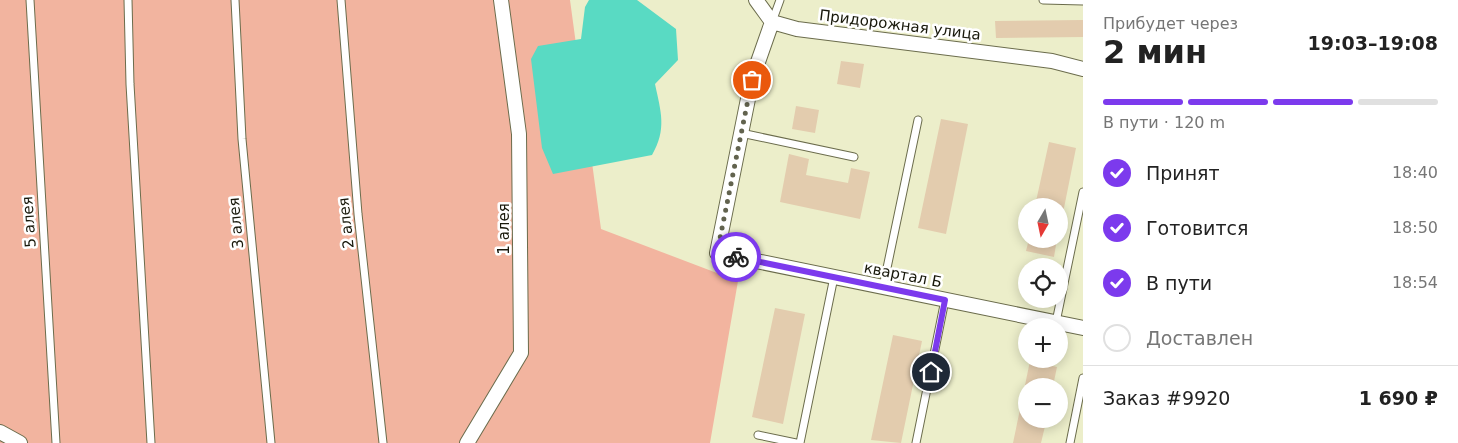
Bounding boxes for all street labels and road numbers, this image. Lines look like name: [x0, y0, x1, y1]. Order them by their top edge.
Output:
street label: Придорожная улица: [818, 6, 982, 44]
street label: 5 алея: [18, 196, 40, 248]
street label: 3 алея: [225, 197, 247, 249]
street label: 2 алея: [334, 197, 358, 249]
street label: 1 алея: [495, 203, 513, 255]
street label: квартал Б: [862, 259, 944, 291]

